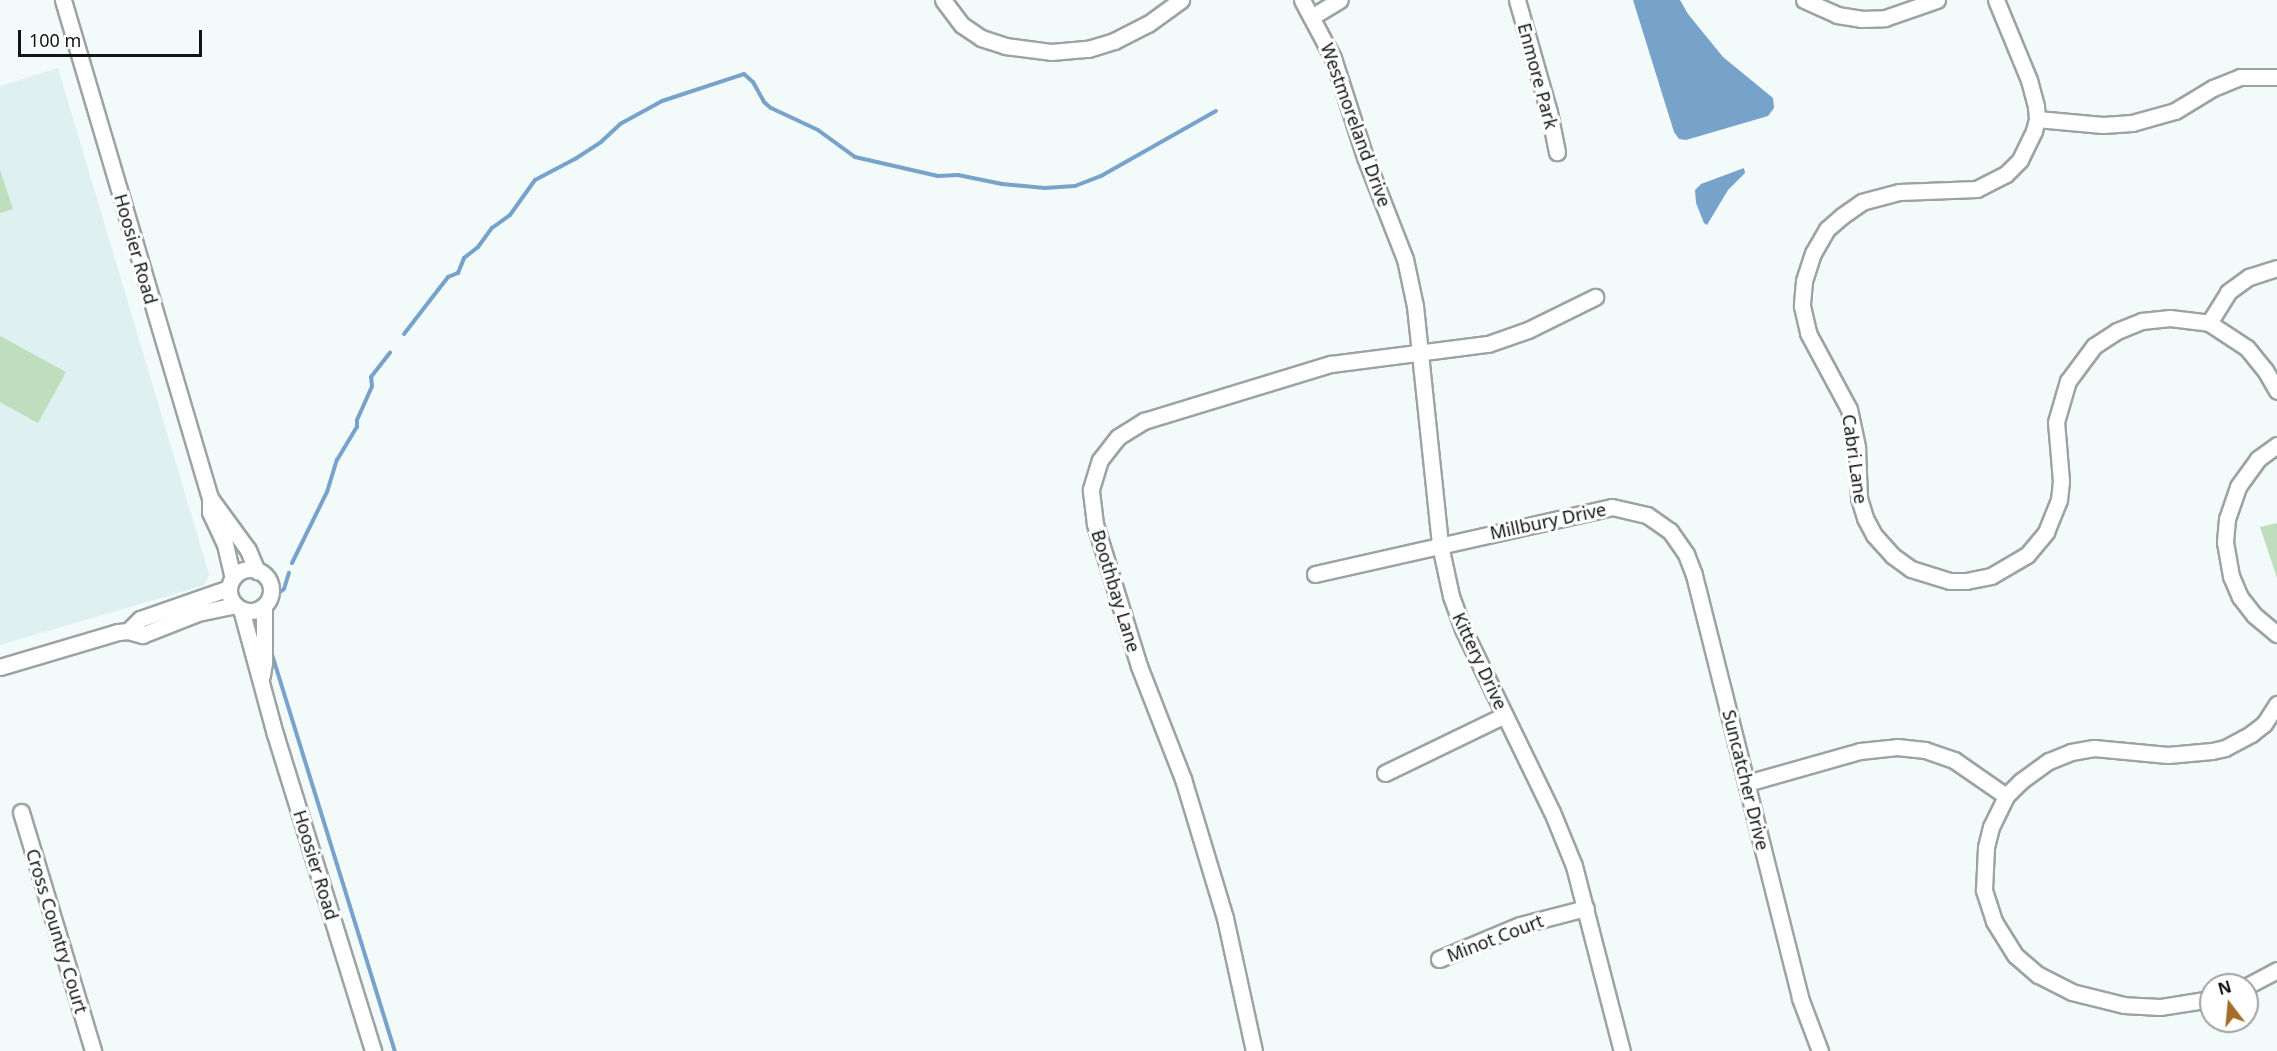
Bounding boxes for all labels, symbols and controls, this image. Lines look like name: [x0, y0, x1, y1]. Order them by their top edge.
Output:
scale bar: [21, 18, 206, 56]
street label: Enmore Park: [1513, 21, 1563, 131]
text: 100 m: [29, 28, 81, 52]
street label: Westmoreland Drive: [1316, 40, 1396, 210]
street label: Hoosier Road: [110, 191, 162, 307]
street label: Cabri Lane: [1838, 413, 1872, 505]
street label: Millbury Drive: [1488, 498, 1608, 544]
street label: Boothbay Lane: [1087, 527, 1145, 655]
street label: Kittery Drive: [1448, 609, 1512, 713]
street label: Suncatcher Drive: [1718, 708, 1774, 852]
street label: Hoosier Road: [289, 807, 343, 923]
street label: Cross Country Court: [22, 846, 92, 1016]
street label: Minot Court: [1444, 910, 1546, 966]
north arrow: [2199, 973, 2259, 1033]
text: N: [2215, 975, 2234, 1000]

